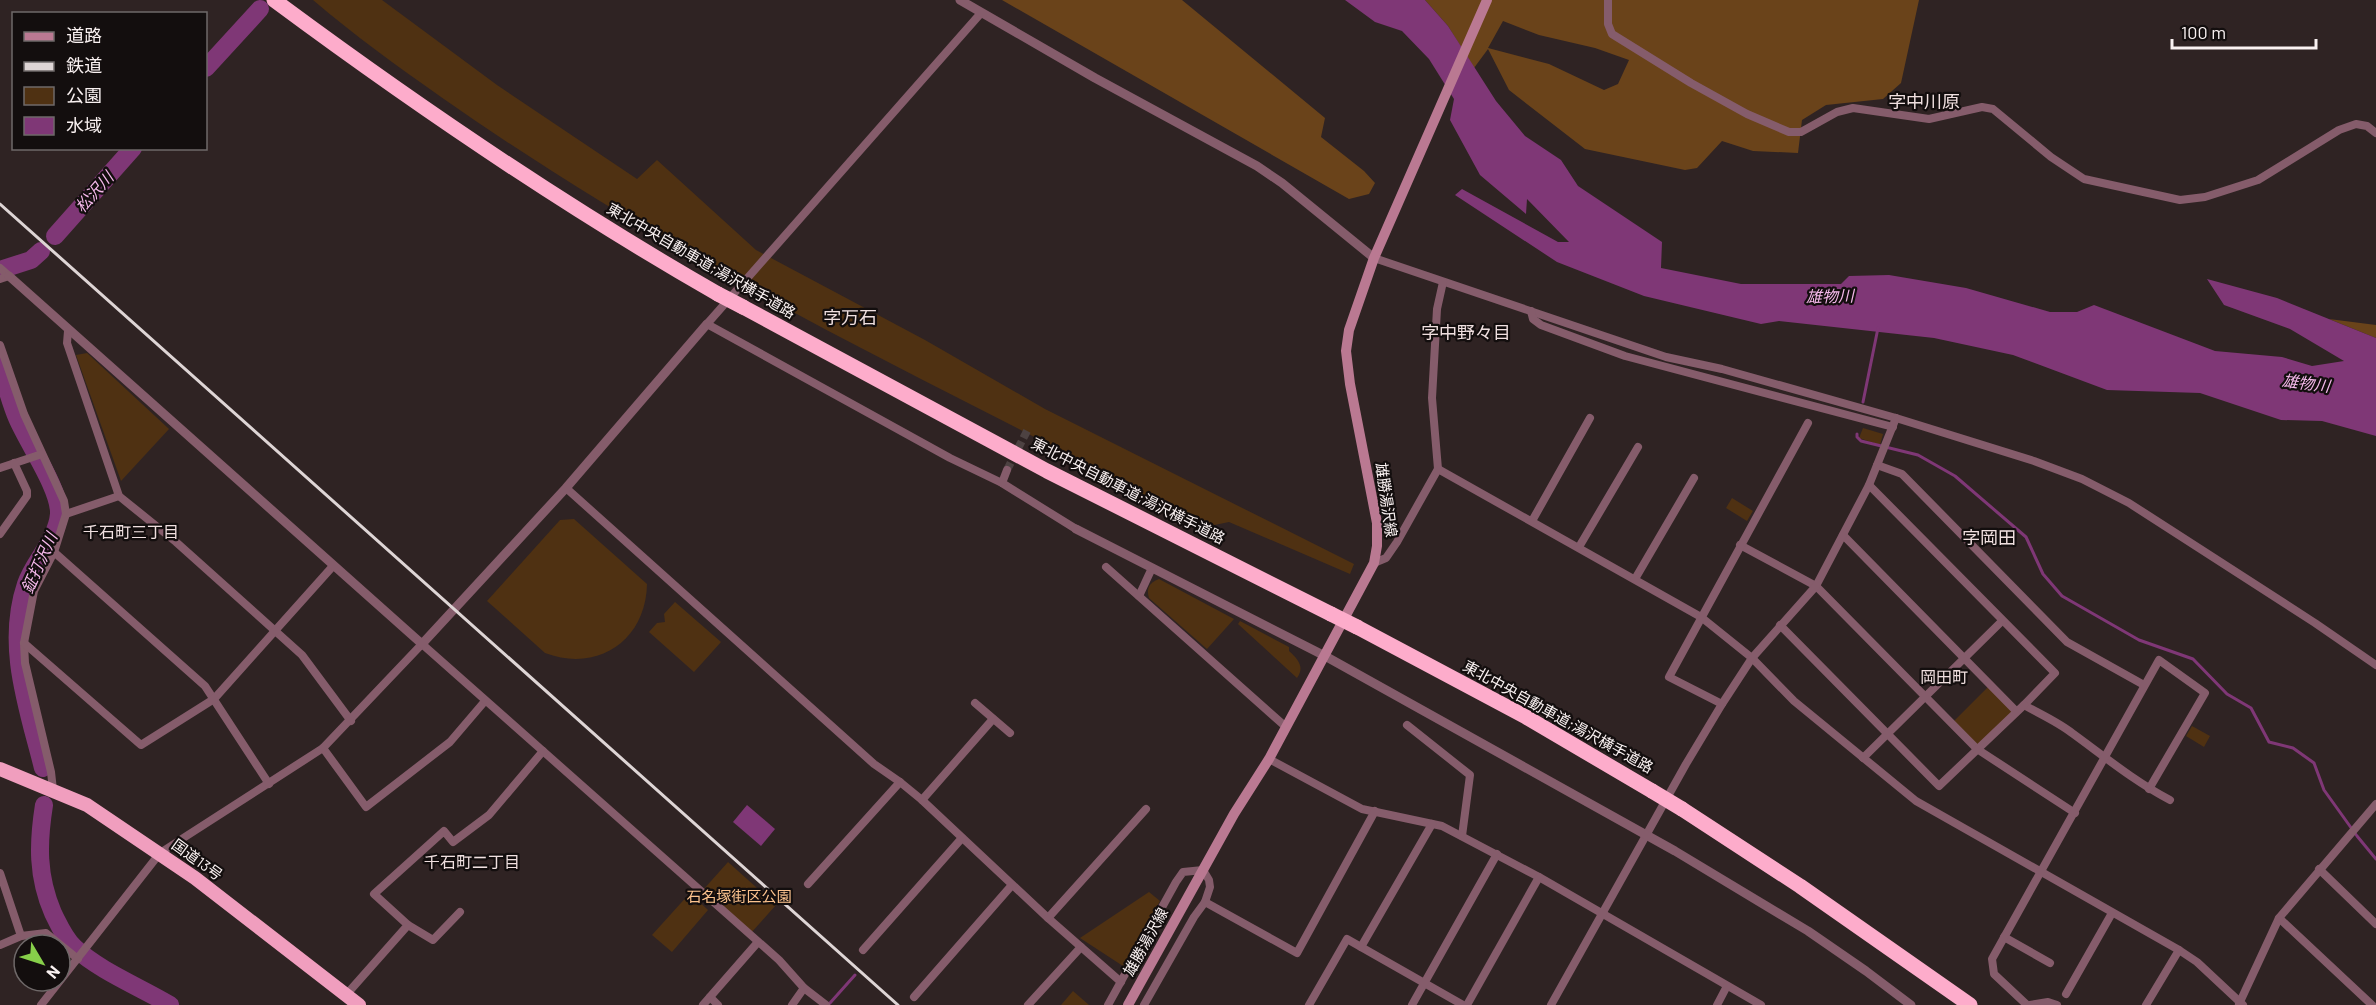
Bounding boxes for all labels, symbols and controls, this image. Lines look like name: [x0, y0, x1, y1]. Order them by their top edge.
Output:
legend: [12, 12, 207, 150]
scale bar: [2172, 12, 2316, 50]
text: 100 m: [2181, 21, 2226, 43]
text: 道路: [66, 24, 102, 46]
text: 鉄道: [66, 54, 102, 76]
text: 公園: [66, 84, 102, 106]
district label: 字中川原: [1888, 90, 1960, 112]
text: 水域: [66, 114, 102, 136]
water label: 松沢川: [71, 166, 118, 216]
street label: 東北中央自動車道;湯沢横手道路: [604, 199, 799, 322]
water label: 雄物川: [1806, 286, 1856, 305]
district label: 字万石: [823, 306, 877, 328]
district label: 字中野々目: [1421, 321, 1511, 343]
water label: 雄物川: [2281, 370, 2333, 395]
street label: 東北中央自動車道;湯沢横手道路: [1029, 433, 1228, 547]
street label: 雄勝湯沢線: [1373, 461, 1401, 538]
district label: 千石町三丁目: [83, 522, 179, 541]
district label: 字岡田: [1962, 526, 2016, 548]
water label: 鉦打沢川: [17, 528, 61, 596]
street label: 東北中央自動車道;湯沢横手道路: [1460, 656, 1657, 776]
district label: 岡田町: [1920, 667, 1968, 686]
street label: 国道13号: [169, 835, 226, 884]
district label: 千石町二丁目: [424, 852, 520, 871]
park label: 石名塚街区公園: [686, 887, 792, 905]
street label: 雄勝湯沢線: [1119, 904, 1171, 979]
north arrow: [12, 933, 72, 993]
text: N: [43, 963, 65, 983]

